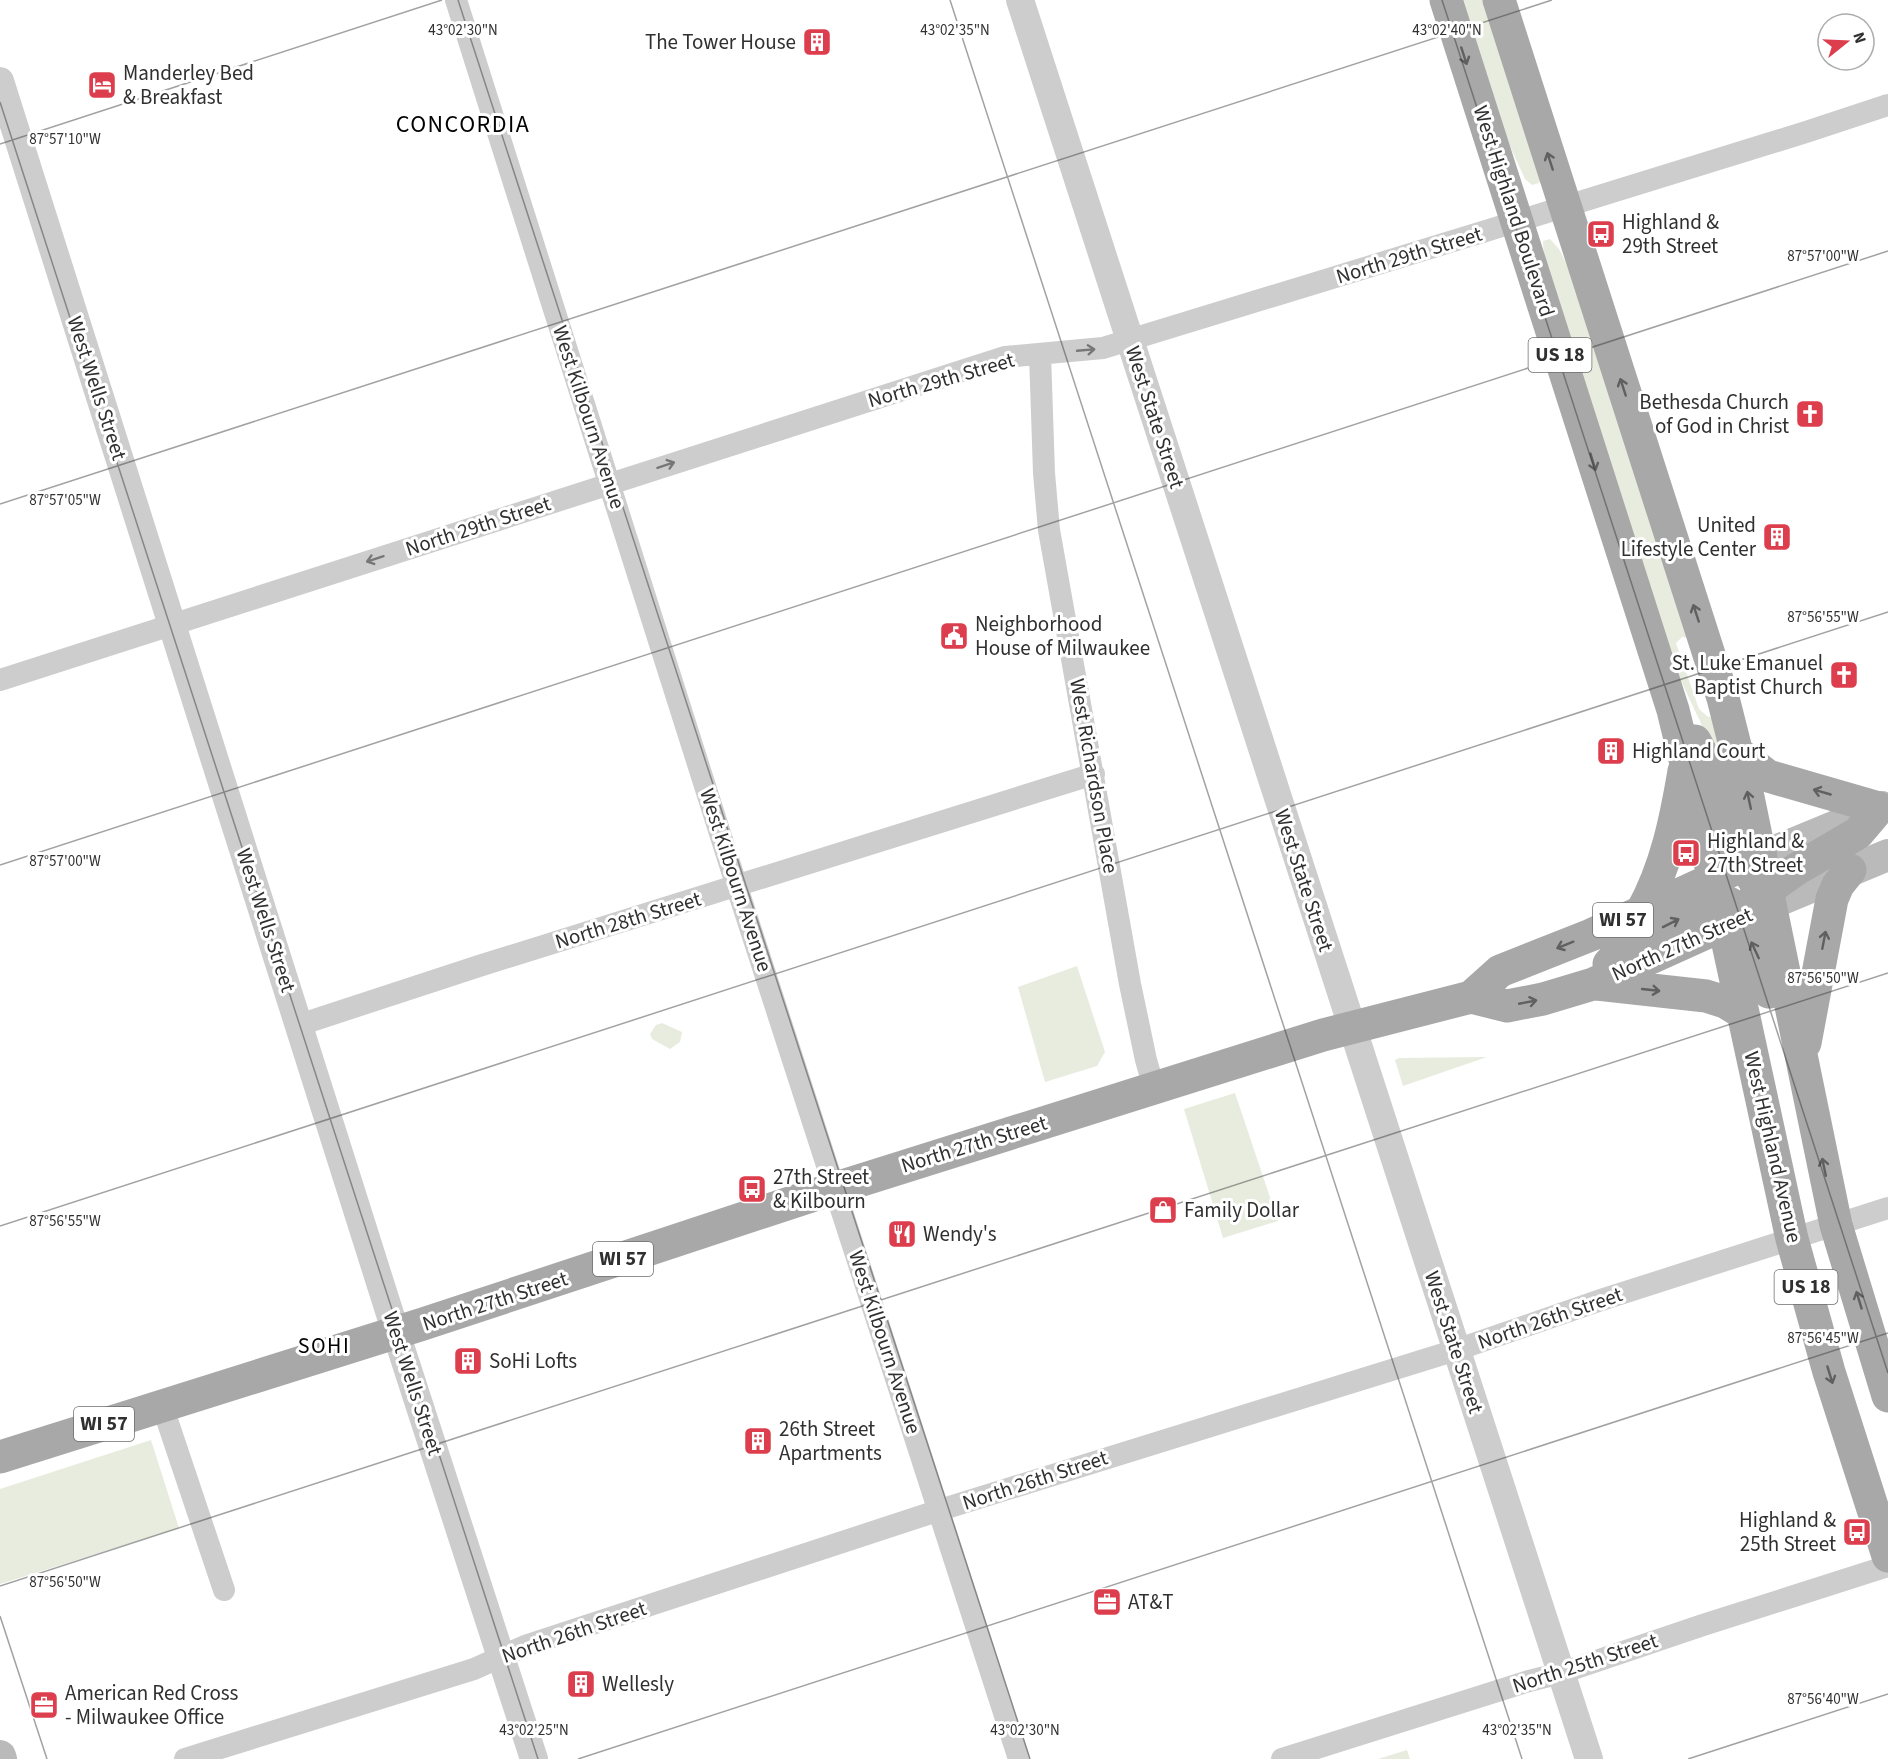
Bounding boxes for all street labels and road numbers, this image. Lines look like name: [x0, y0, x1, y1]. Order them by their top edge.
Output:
street label: West Highland Boulevard: [1466, 102, 1562, 320]
street label: North 29th Street: [1332, 219, 1486, 291]
street label: West Wells Street: [60, 312, 134, 464]
street label: West Kilbourn Avenue: [545, 321, 633, 513]
road number: US 18: [1528, 338, 1592, 372]
street label: West State Street: [1118, 342, 1192, 492]
street label: North 29th Street: [864, 345, 1018, 415]
street label: North 29th Street: [401, 488, 555, 564]
street label: West Richardson Place: [1062, 676, 1126, 876]
street label: West Kilbourn Avenue: [692, 784, 780, 976]
street label: West State Street: [1267, 805, 1341, 955]
street label: West Wells Street: [229, 844, 303, 996]
street label: North 28th Street: [551, 884, 705, 956]
street label: North 27th Street: [1607, 900, 1757, 988]
road number: WI 57: [1593, 903, 1653, 937]
street label: West Highland Avenue: [1736, 1048, 1810, 1246]
street label: North 27th Street: [897, 1108, 1051, 1180]
road number: WI 57: [593, 1242, 653, 1276]
street label: West Kilbourn Avenue: [841, 1246, 929, 1438]
street label: North 27th Street: [418, 1263, 572, 1339]
street label: West State Street: [1417, 1267, 1491, 1417]
road number: US 18: [1774, 1270, 1838, 1304]
street label: North 26th Street: [1474, 1279, 1626, 1357]
street label: West Wells Street: [376, 1307, 450, 1459]
road number: WI 57: [74, 1407, 134, 1441]
street label: North 26th Street: [958, 1442, 1112, 1518]
street label: North 26th Street: [498, 1593, 650, 1671]
street label: North 25th Street: [1508, 1625, 1662, 1701]

